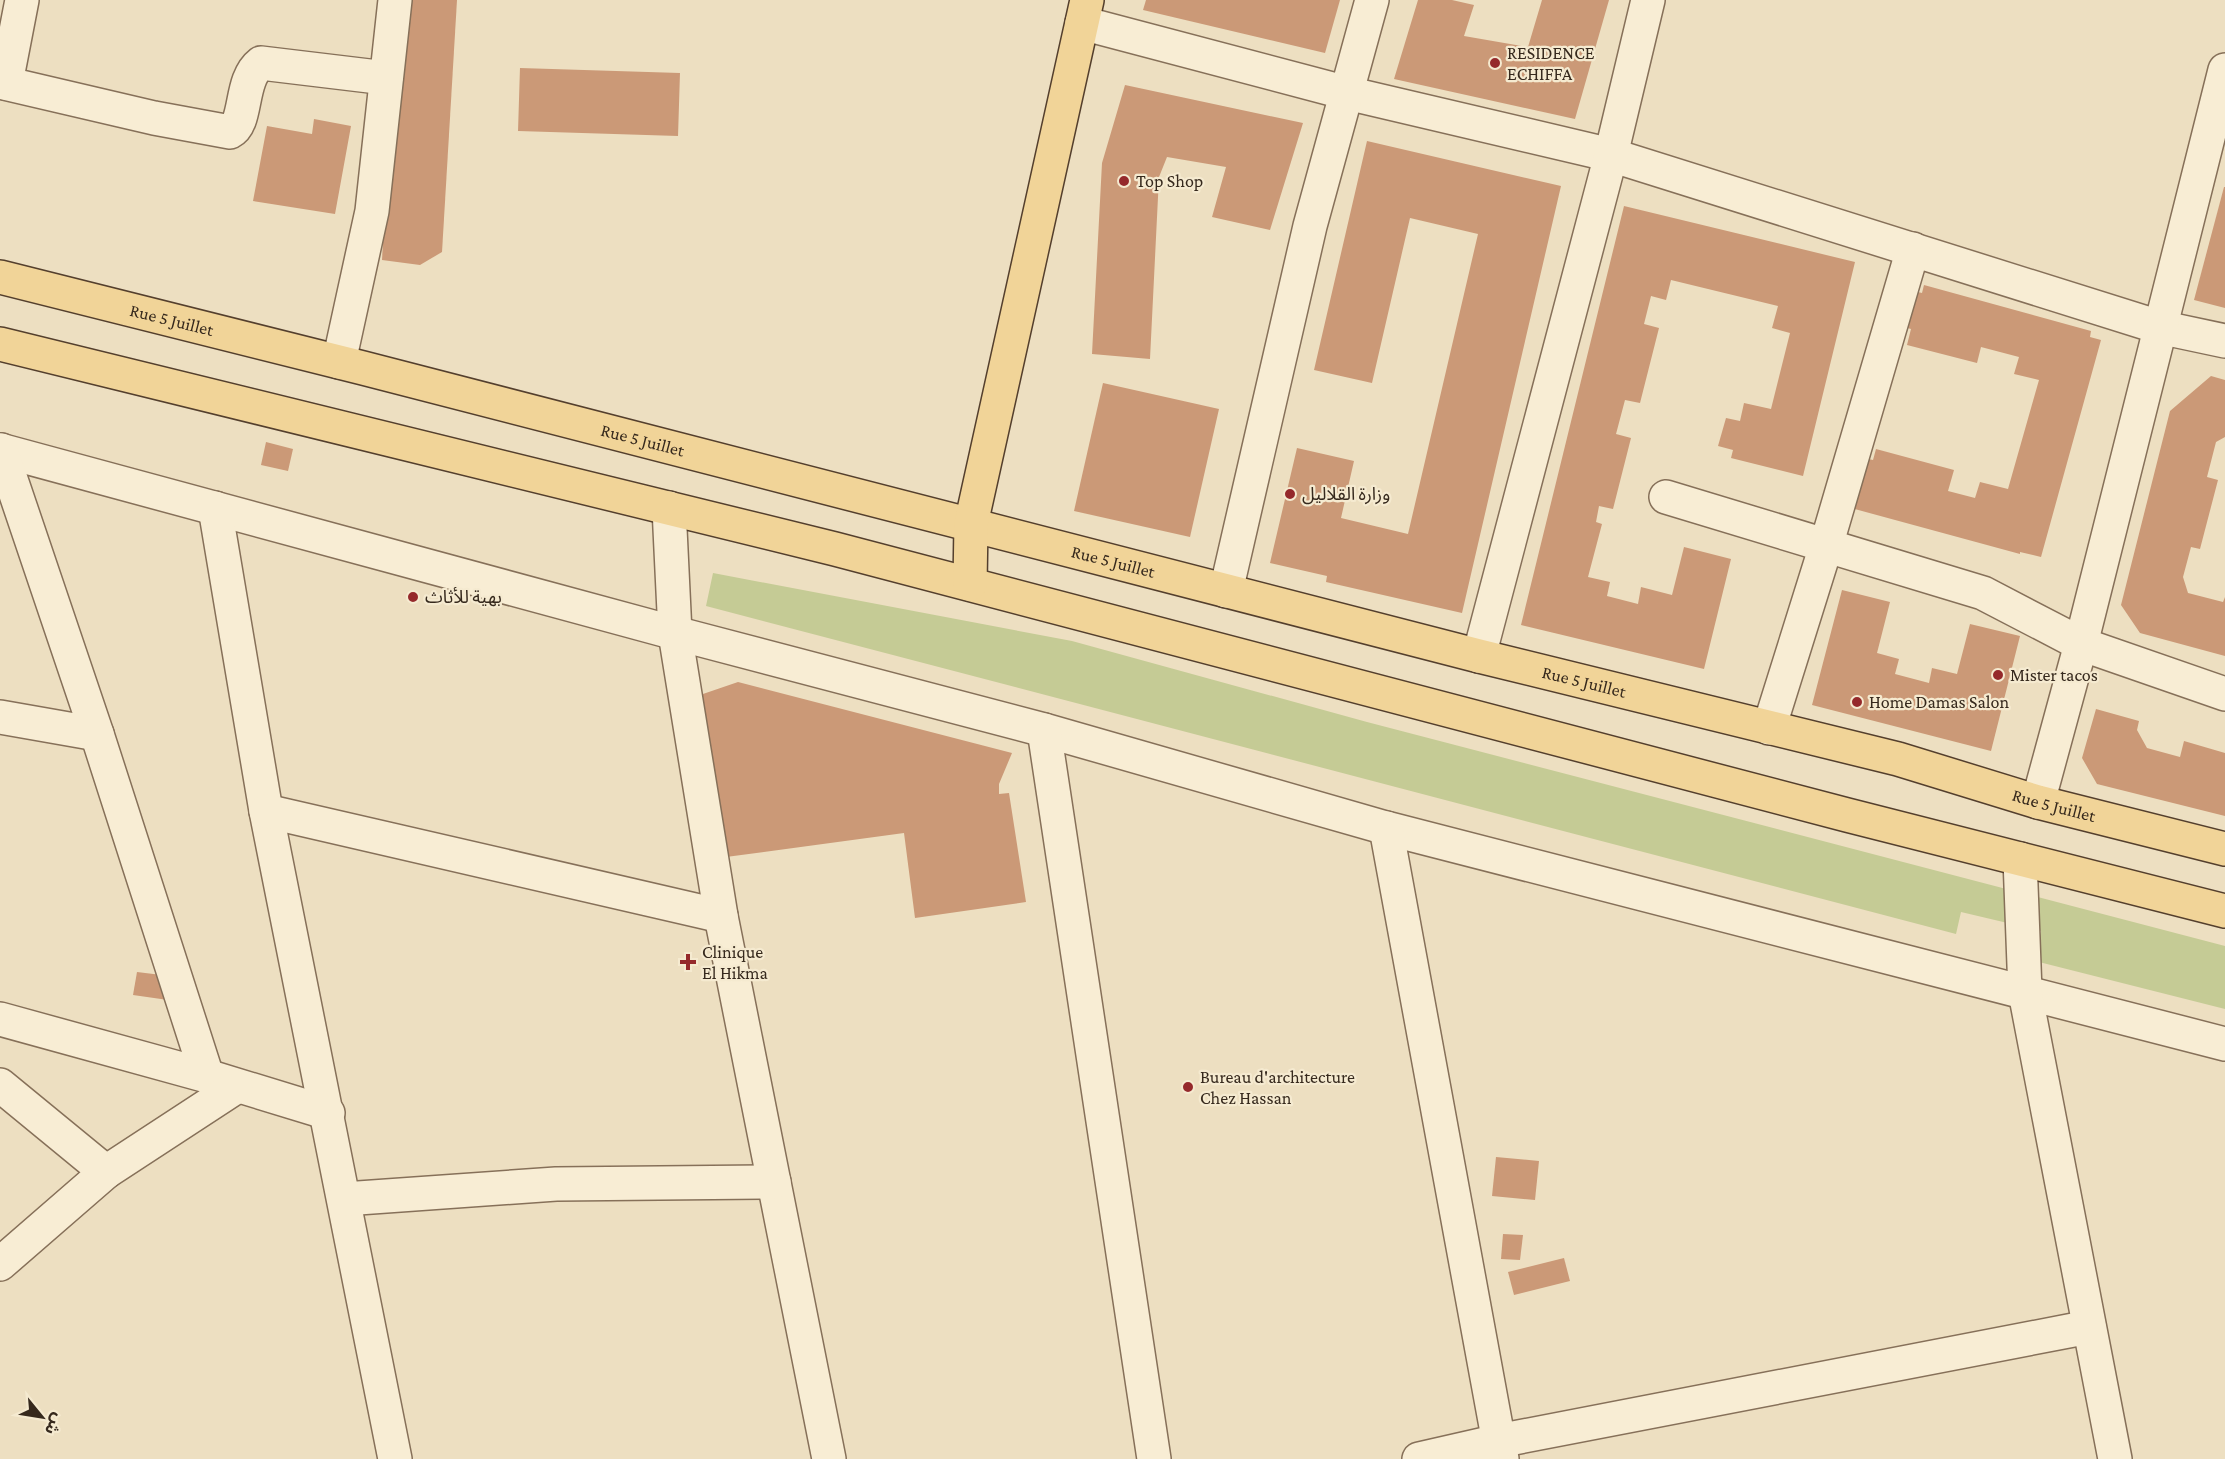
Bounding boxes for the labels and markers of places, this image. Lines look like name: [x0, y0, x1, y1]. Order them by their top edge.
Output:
place label: RESIDENCE ECHIFFA: [1507, 43, 1595, 84]
marker: RESIDENCE ECHIFFA: [1488, 56, 1502, 70]
place label: Top Shop: [1136, 171, 1203, 191]
marker: Top Shop: [1117, 174, 1131, 188]
place label: وزارة القلاليل: [1302, 484, 1390, 505]
marker: وزارة القلاليل: [1283, 487, 1297, 501]
place label: بهية للأثاث: [425, 587, 502, 607]
marker: بهية للأثاث: [406, 590, 420, 604]
place label: Mister tacos: [2010, 665, 2098, 685]
marker: Mister tacos: [1991, 668, 2005, 682]
place label: Home Damas Salon: [1869, 692, 2009, 712]
marker: Home Damas Salon: [1850, 695, 1864, 709]
place label: Clinique El Hikma: [702, 942, 768, 983]
marker: Clinique El Hikma: [679, 953, 697, 971]
place label: Bureau d'architecture Chez Hassan: [1200, 1067, 1355, 1108]
marker: Bureau d'architecture Chez Hassan: [1181, 1080, 1195, 1094]

